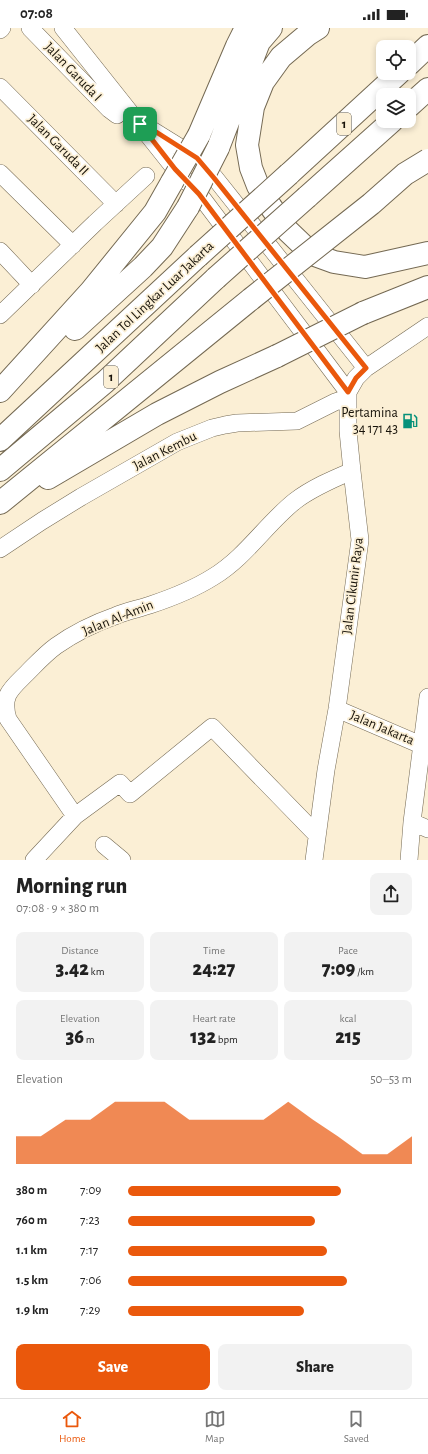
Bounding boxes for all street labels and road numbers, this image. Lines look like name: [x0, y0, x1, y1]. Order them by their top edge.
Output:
street label: Jalan Garuda I: [42, 40, 104, 104]
street label: Jalan Garuda II: [25, 112, 91, 178]
road number: 1: [337, 113, 351, 135]
street label: Jalan Tol Lingkar Luar Jakarta: [93, 239, 217, 355]
road number: 1: [104, 366, 118, 388]
street label: Jalan Kembu: [131, 429, 199, 473]
street label: Jalan Cikunir Raya: [340, 536, 366, 635]
street label: Jalan Al-Amin: [81, 598, 155, 638]
street label: Jalan Jakarta: [348, 708, 417, 748]

